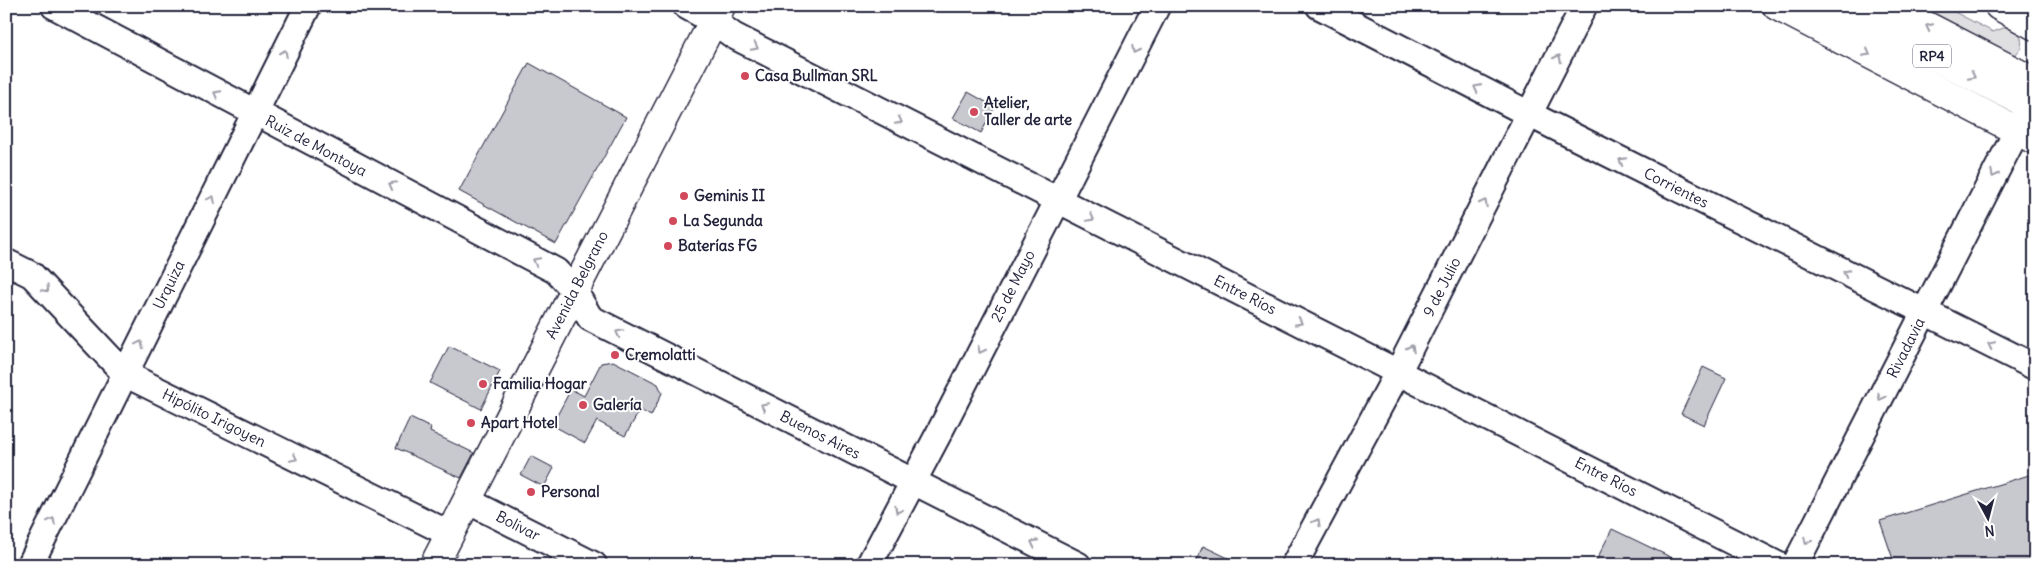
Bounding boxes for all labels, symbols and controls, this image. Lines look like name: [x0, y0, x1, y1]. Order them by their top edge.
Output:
one-way arrow: [1925, 23, 1934, 33]
one-way arrow: [750, 41, 759, 51]
one-way arrow: [1131, 44, 1141, 53]
road number: RP4: [1913, 44, 1951, 68]
one-way arrow: [1861, 47, 1870, 57]
one-way arrow: [278, 49, 289, 58]
one-way arrow: [1552, 54, 1562, 63]
place label: Casa Bullman SRL: [755, 66, 878, 85]
marker: Casa Bullman SRL: [739, 70, 751, 82]
one-way arrow: [1967, 70, 1976, 80]
one-way arrow: [1473, 84, 1482, 94]
one-way arrow: [214, 90, 223, 100]
place label: Atelier, Taller de arte: [984, 93, 1072, 129]
marker: Atelier, Taller de arte: [968, 106, 980, 118]
street label: Ruiz de Montoya: [262, 111, 371, 181]
one-way arrow: [894, 115, 903, 125]
one-way arrow: [1618, 157, 1627, 167]
street label: Corrientes: [1641, 163, 1712, 212]
one-way arrow: [1990, 169, 2001, 178]
one-way arrow: [389, 181, 398, 191]
place label: Geminis II: [694, 186, 765, 205]
marker: Geminis II: [678, 190, 690, 202]
one-way arrow: [206, 195, 216, 204]
one-way arrow: [1478, 199, 1488, 208]
place label: La Segunda: [683, 211, 763, 231]
one-way arrow: [1086, 211, 1095, 221]
marker: La Segunda: [667, 215, 679, 227]
street label: Avenida Belgrano: [541, 227, 612, 342]
place label: Baterías FG: [678, 236, 757, 255]
marker: Baterías FG: [662, 240, 674, 252]
street label: 25 de Mayo: [986, 247, 1039, 325]
street label: 9 de Julio: [1419, 254, 1465, 320]
street label: Urquiza: [149, 257, 189, 312]
one-way arrow: [533, 257, 542, 267]
one-way arrow: [1842, 269, 1851, 279]
street label: Entre Ríos: [1211, 271, 1280, 318]
one-way arrow: [40, 283, 49, 292]
street label: Rivadavia: [1882, 314, 1929, 381]
one-way arrow: [1294, 316, 1303, 326]
one-way arrow: [616, 329, 625, 339]
one-way arrow: [134, 340, 144, 349]
one-way arrow: [1987, 341, 1996, 351]
one-way arrow: [1405, 344, 1415, 353]
place label: Cremolatti: [625, 345, 696, 364]
one-way arrow: [977, 345, 987, 354]
marker: Cremolatti: [609, 349, 621, 361]
place label: Familia Hogar: [493, 374, 588, 394]
marker: Familia Hogar: [477, 378, 489, 390]
street label: Hipólito Irigoyen: [159, 384, 269, 451]
one-way arrow: [1877, 391, 1887, 400]
place label: Galería: [593, 395, 642, 414]
marker: Galería: [577, 399, 589, 411]
one-way arrow: [761, 403, 770, 413]
street label: Buenos Aires: [777, 406, 864, 463]
place label: Apart Hotel: [481, 413, 558, 433]
marker: Apart Hotel: [465, 417, 477, 429]
one-way arrow: [289, 451, 298, 462]
street label: Entre Ríos: [1572, 453, 1641, 500]
place label: Personal: [541, 482, 600, 501]
marker: Personal: [525, 486, 537, 498]
north arrow: [1964, 494, 2014, 544]
one-way arrow: [894, 504, 904, 513]
street label: Bolivar: [493, 506, 543, 545]
one-way arrow: [46, 517, 56, 526]
one-way arrow: [1311, 518, 1321, 527]
text: N: [1984, 521, 1995, 540]
one-way arrow: [1803, 536, 1813, 545]
one-way arrow: [1031, 539, 1040, 549]

